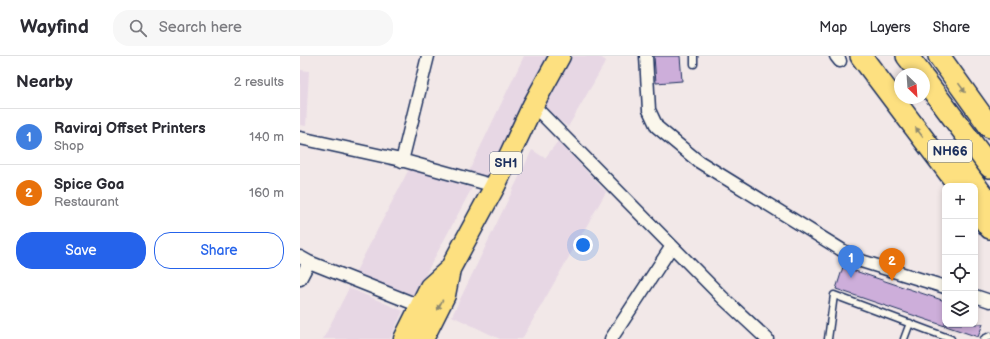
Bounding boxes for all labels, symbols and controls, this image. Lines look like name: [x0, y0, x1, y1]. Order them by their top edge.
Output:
search box: [113, 10, 393, 46]
text: Wayfind: [20, 16, 89, 39]
icon: search: [127, 17, 149, 39]
text: Search here: [159, 18, 242, 37]
text: Map: [819, 19, 847, 36]
text: Layers: [869, 19, 911, 36]
text: Share: [933, 19, 970, 36]
north arrow: [894, 68, 930, 104]
text: Nearby: [16, 72, 73, 92]
text: 2 results: [234, 74, 284, 90]
one-way arrow: [958, 82, 966, 93]
text: Raviraj Offset Printers: [54, 119, 206, 138]
one-way arrow: [914, 127, 923, 138]
text: 1: [26, 129, 32, 145]
text: 140 m: [249, 129, 284, 145]
text: Shop: [54, 138, 84, 154]
road number: NH66: [928, 140, 972, 162]
road number: SH1: [490, 152, 522, 174]
text: Spice Goa: [54, 175, 124, 194]
map controls: [942, 183, 978, 327]
button: +: [942, 183, 978, 219]
text: 2: [25, 185, 33, 201]
text: 160 m: [249, 185, 284, 201]
text: Restaurant: [54, 194, 119, 210]
button: −: [942, 219, 978, 255]
button: Save: [16, 232, 146, 269]
button: Share: [154, 232, 284, 269]
your location: [573, 235, 593, 255]
pin: 1: [838, 245, 864, 278]
pin: 2: [879, 248, 905, 281]
button: locate: [942, 255, 978, 291]
button: layers: [942, 291, 978, 327]
one-way arrow: [437, 299, 443, 311]

